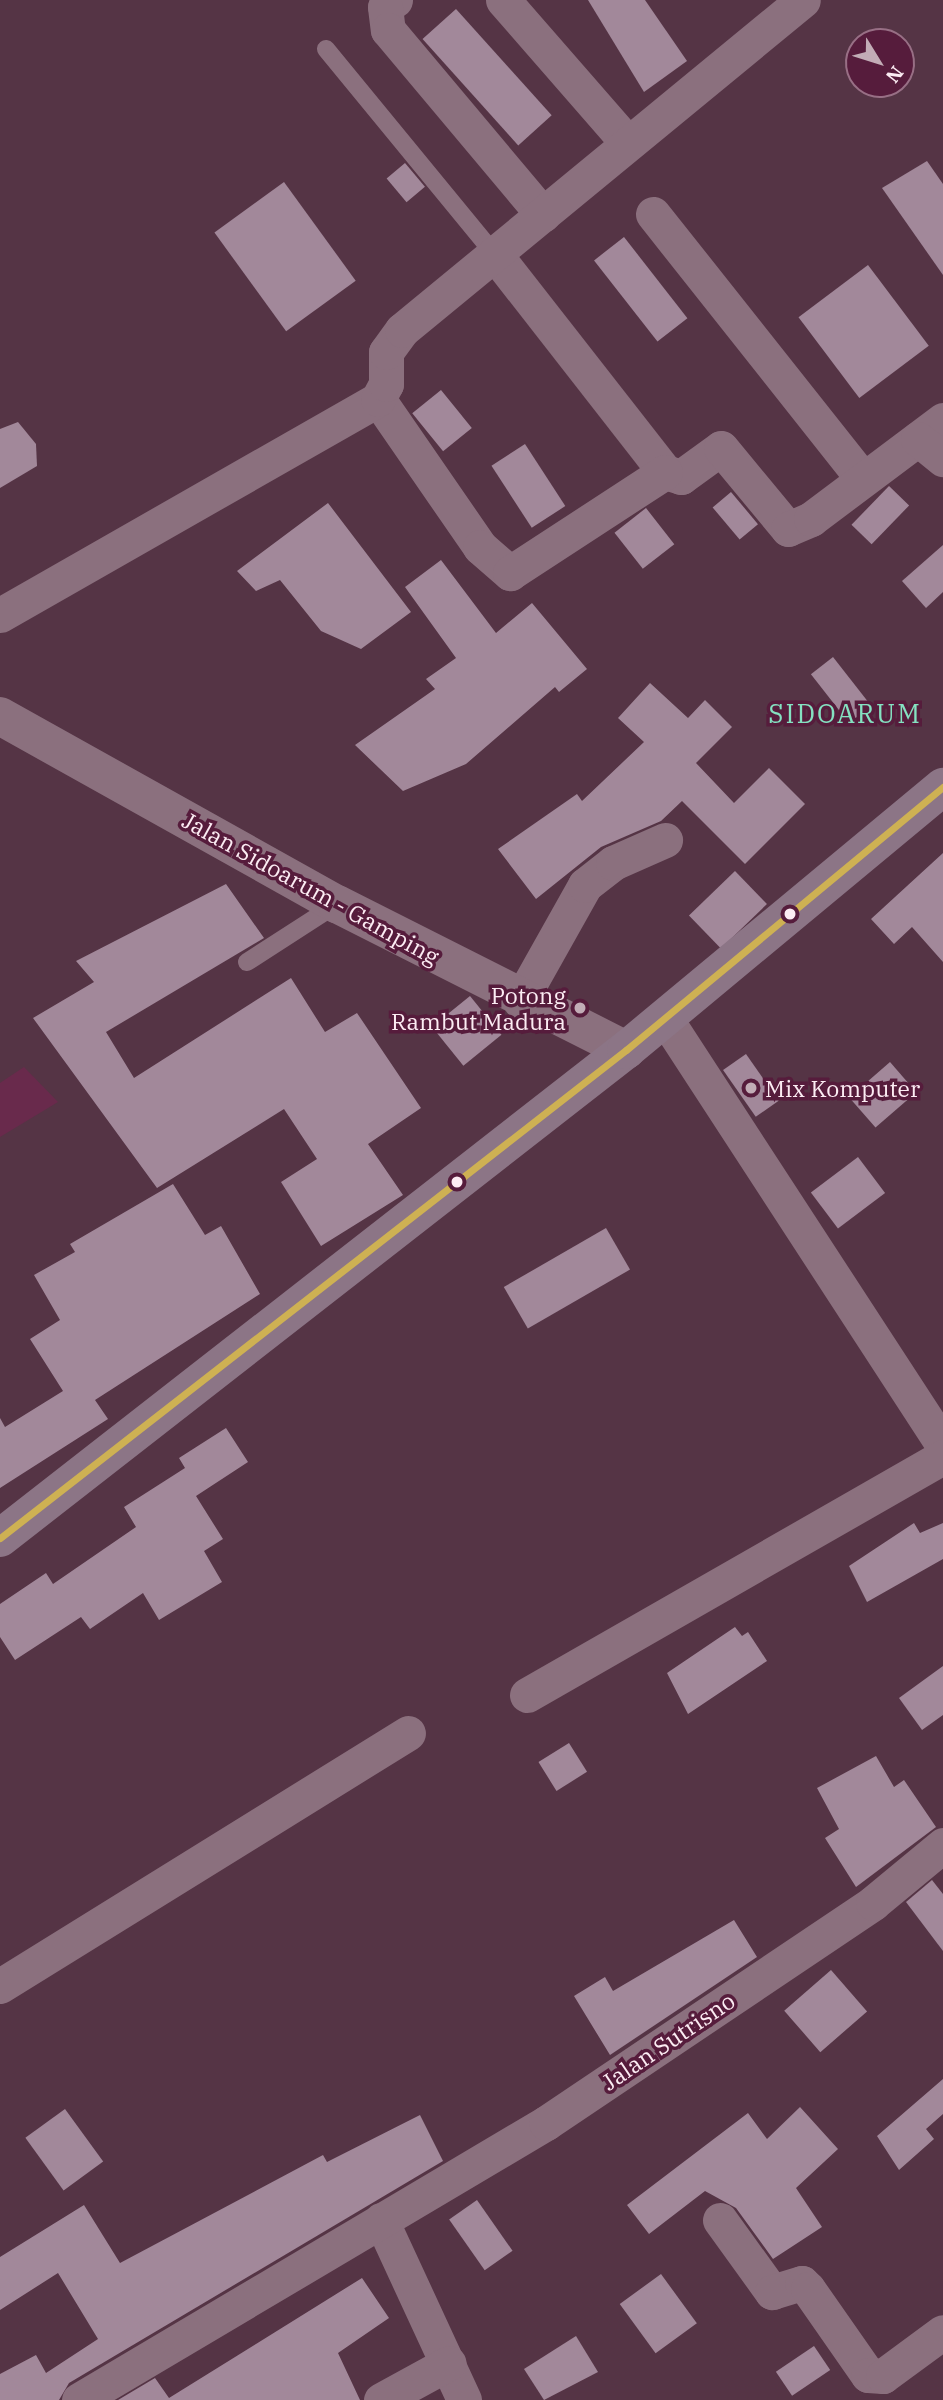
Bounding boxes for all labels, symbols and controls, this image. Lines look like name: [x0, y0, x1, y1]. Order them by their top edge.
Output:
north arrow: [845, 28, 915, 98]
text: N: [881, 61, 909, 88]
district label: SIDOARUM: [769, 698, 921, 730]
street label: Jalan Sidoarum - Gamping: [178, 806, 444, 970]
unlabelled marker: [783, 907, 797, 921]
place label: Potong Rambut Madura: [391, 981, 566, 1035]
marker: Potong Rambut Madura: [572, 1000, 588, 1016]
place label: Mix Komputer: [765, 1074, 920, 1102]
marker: Mix Komputer: [743, 1080, 759, 1096]
unlabelled marker: [450, 1175, 464, 1189]
street label: Jalan Sutrisno: [596, 1986, 740, 2096]

